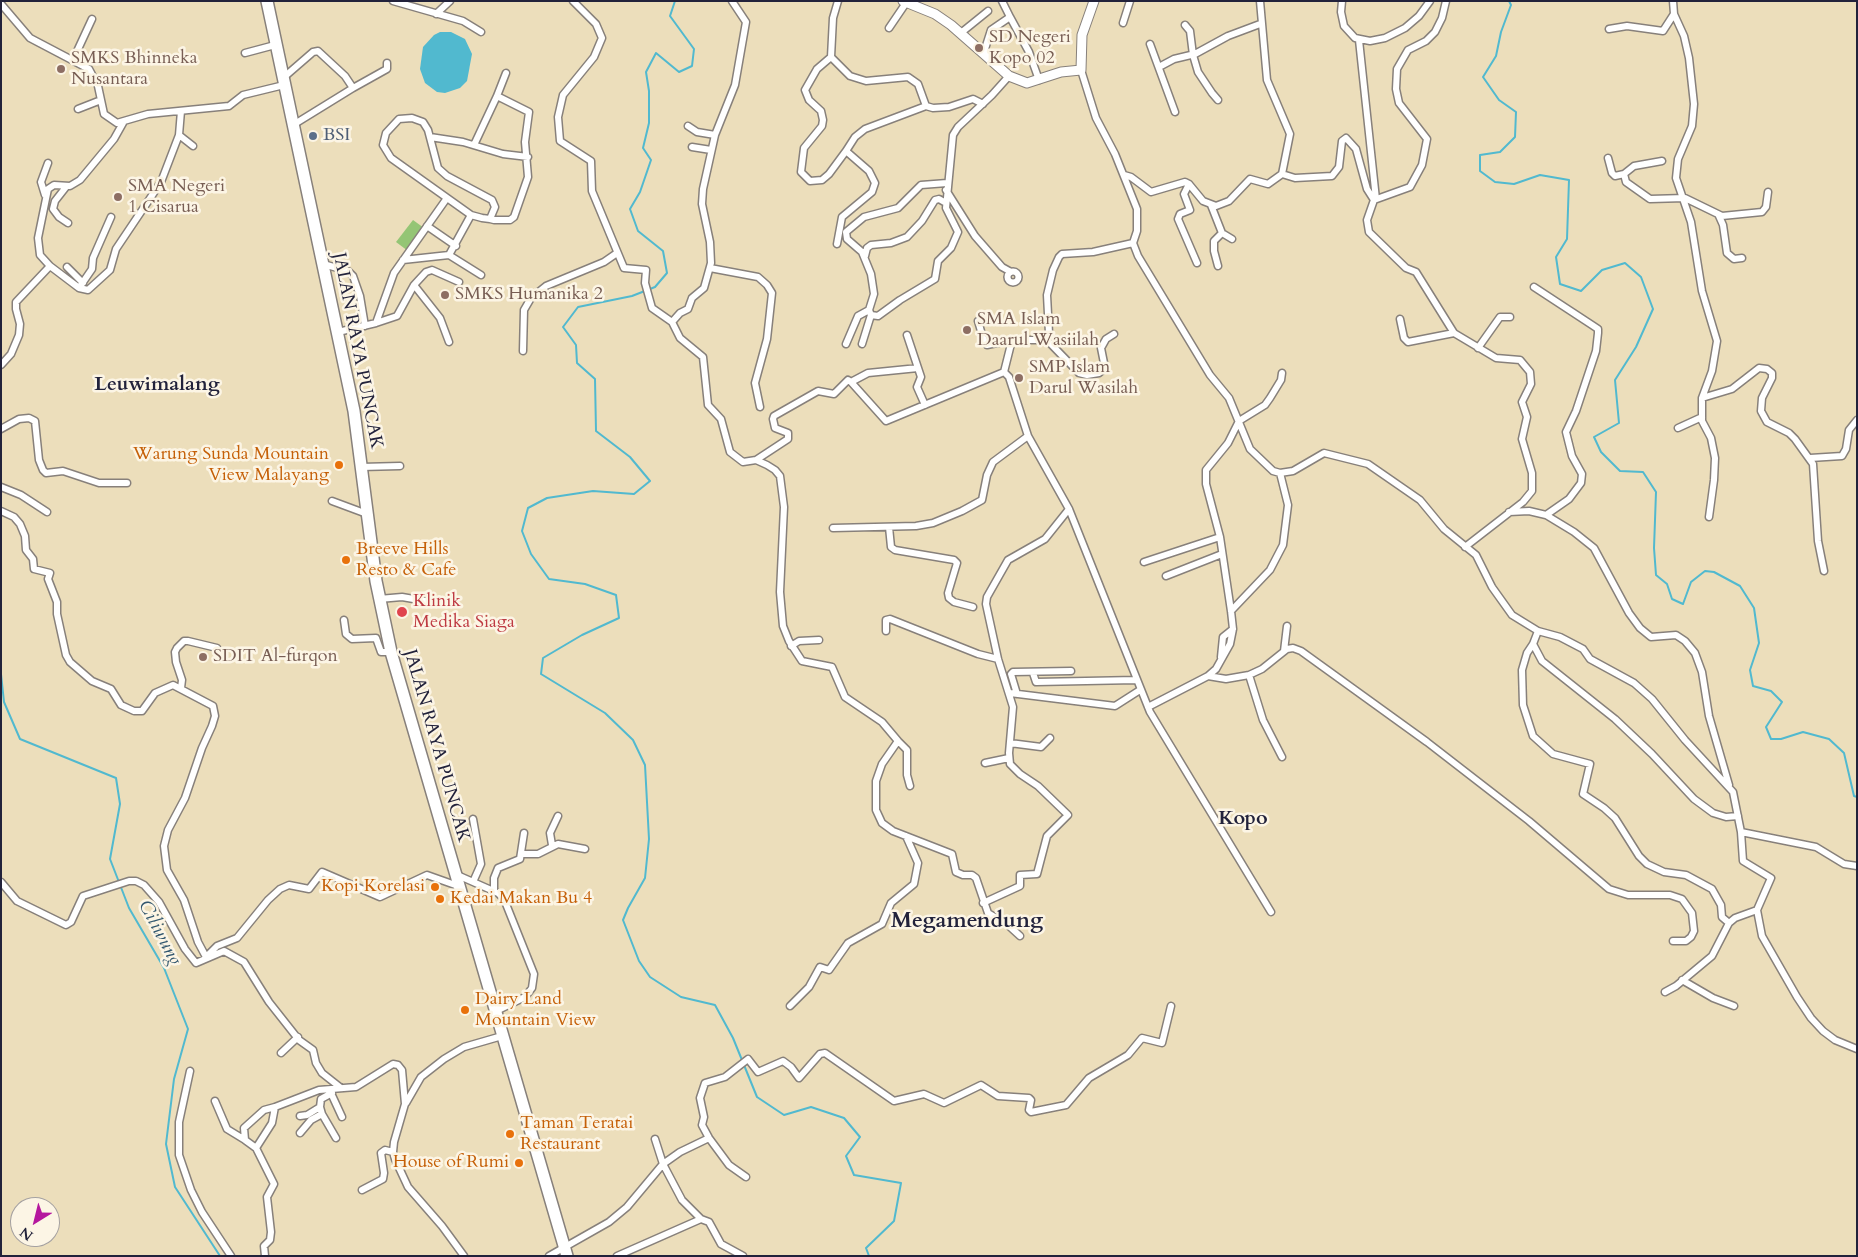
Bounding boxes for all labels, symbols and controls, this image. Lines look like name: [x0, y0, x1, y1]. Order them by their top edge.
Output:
place label: SD Negeri Kopo 02: [989, 27, 1071, 70]
marker: SD Negeri Kopo 02: [973, 42, 985, 54]
place label: SMKS Bhinneka Nusantara: [71, 48, 197, 90]
marker: SMKS Bhinneka Nusantara: [55, 63, 67, 75]
place label: BSI: [323, 125, 350, 147]
marker: BSI: [307, 130, 319, 142]
place label: SMA Negeri 1 Cisarua: [128, 176, 225, 218]
marker: SMA Negeri 1 Cisarua: [112, 191, 124, 203]
street label: JALAN RAYA PUNCAK: [327, 251, 387, 451]
place label: SMKS Humanika 2: [455, 284, 603, 306]
marker: SMKS Humanika 2: [439, 289, 451, 301]
place label: SMA Islam Daarul Wasiilah: [977, 309, 1099, 352]
marker: SMA Islam Daarul Wasiilah: [961, 324, 973, 336]
place label: SMP Islam Darul Wasilah: [1029, 357, 1138, 399]
marker: SMP Islam Darul Wasilah: [1013, 372, 1025, 384]
district label: Leuwimalang: [94, 373, 220, 397]
place label: Warung Sunda Mountain View Malayang: [133, 444, 329, 486]
marker: Warung Sunda Mountain View Malayang: [333, 459, 345, 471]
place label: Breeve Hills Resto & Cafe: [356, 539, 456, 582]
marker: Breeve Hills Resto & Cafe: [340, 554, 352, 566]
place label: Klinik Medika Siaga: [413, 591, 515, 634]
marker: Klinik Medika Siaga: [395, 605, 409, 619]
place label: SDIT Al-furqon: [213, 646, 338, 668]
street label: JALAN RAYA PUNCAK: [398, 647, 474, 845]
marker: SDIT Al-furqon: [197, 651, 209, 663]
district label: Kopo: [1218, 807, 1268, 831]
place label: Kopi Korelasi: [321, 876, 425, 898]
marker: Kopi Korelasi: [429, 881, 441, 893]
place label: Kedai Makan Bu 4: [450, 888, 592, 910]
marker: Kedai Makan Bu 4: [434, 893, 446, 905]
water label: Ciliwung: [132, 897, 186, 969]
district label: Megamendung: [891, 909, 1043, 935]
place label: Dairy Land Mountain View: [475, 989, 596, 1032]
marker: Dairy Land Mountain View: [459, 1004, 471, 1016]
place label: Taman Teratai Restaurant: [520, 1113, 633, 1156]
marker: Taman Teratai Restaurant: [504, 1128, 516, 1140]
place label: House of Rumi: [393, 1152, 509, 1174]
marker: House of Rumi: [513, 1157, 525, 1169]
north arrow: [10, 1197, 60, 1247]
text: N: [16, 1222, 37, 1245]

